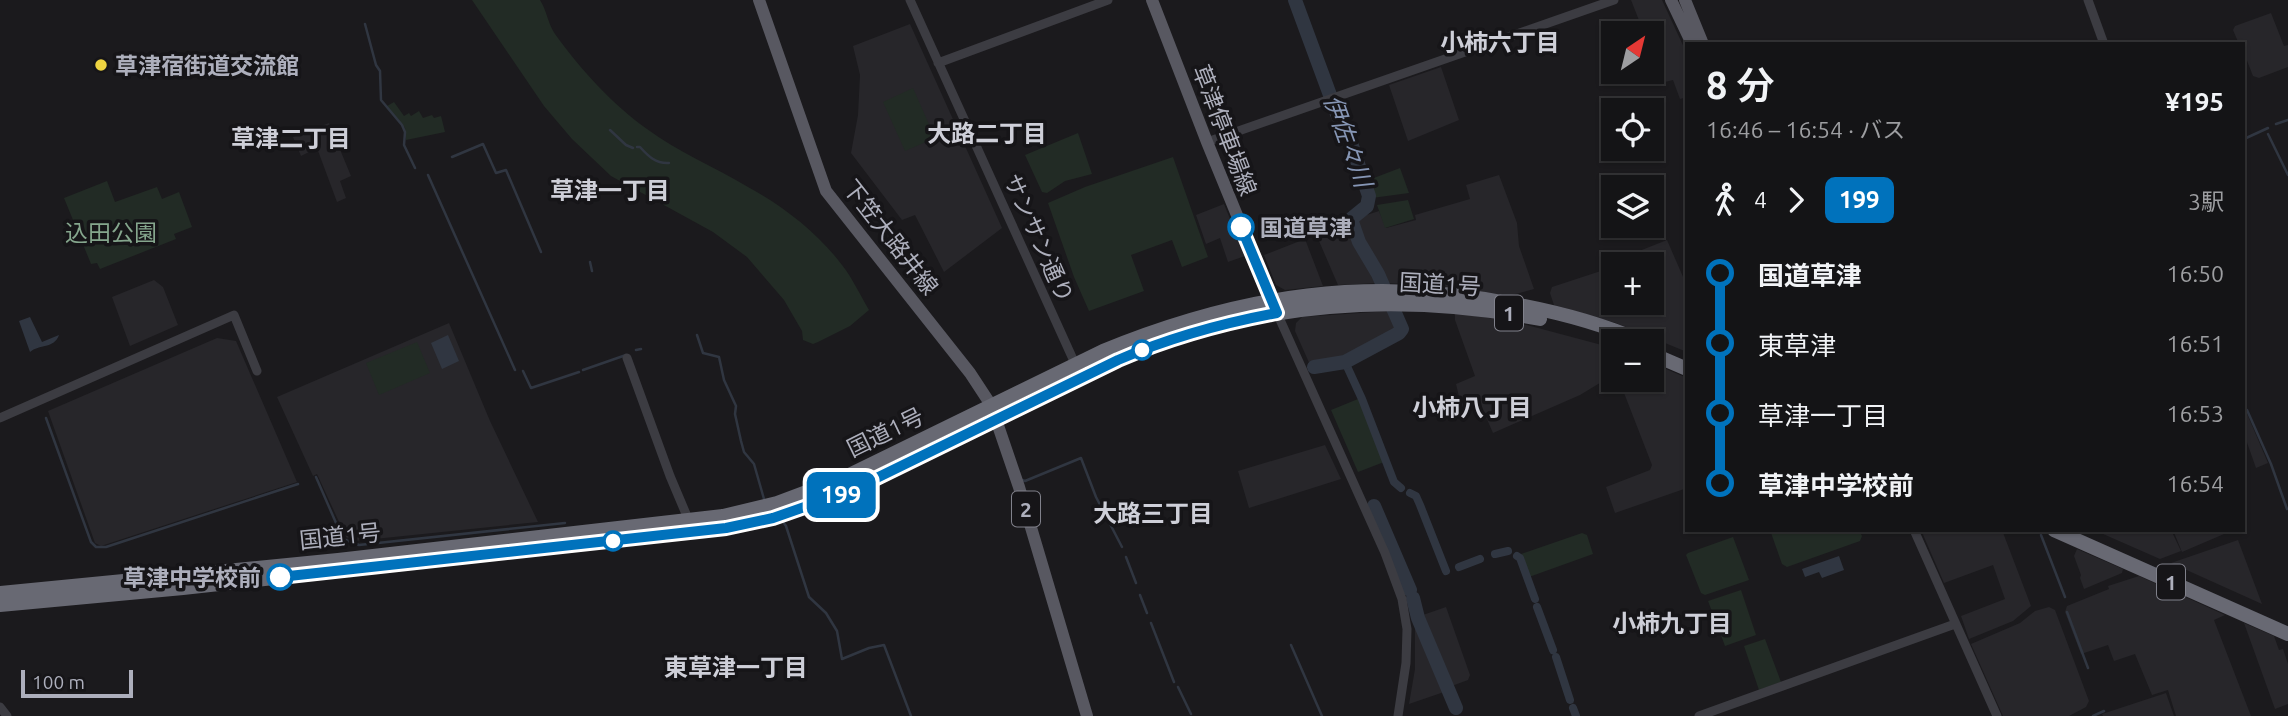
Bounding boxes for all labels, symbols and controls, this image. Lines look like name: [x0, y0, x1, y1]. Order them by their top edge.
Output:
north arrow: [1601, 21, 1664, 84]
map controls: [1601, 21, 1664, 392]
district label: 小柿六丁目: [1440, 29, 1560, 56]
place label: 草津宿街道交流館: [115, 53, 299, 78]
marker: 草津宿街道交流館: [93, 57, 109, 73]
street label: 草津停車場線: [1189, 61, 1261, 199]
text: 8 分: [1706, 64, 1774, 106]
text: ¥195: [2165, 87, 2224, 116]
water label: 伊佐々川: [1319, 91, 1378, 194]
button: locate: [1601, 98, 1664, 161]
text: 16:46 – 16:54 · バス: [1706, 117, 1905, 142]
district label: 大路二丁目: [927, 120, 1047, 147]
district label: 草津二丁目: [231, 125, 351, 152]
street label: サンサン通り: [1000, 170, 1078, 306]
street label: 下笠大路井線: [839, 175, 943, 299]
button: layers: [1601, 175, 1664, 238]
district label: 草津一丁目: [550, 177, 670, 204]
icon: walk: [1706, 181, 1744, 219]
icon: forward: [1777, 181, 1815, 219]
text: 199: [1839, 186, 1880, 213]
text: 4: [1754, 187, 1767, 212]
text: 3駅: [2188, 189, 2224, 214]
marker: 国道草津: [1228, 214, 1254, 240]
place label: 国道草津: [1260, 215, 1352, 240]
park label: 込田公園: [65, 220, 157, 245]
button: +: [1601, 252, 1664, 315]
text: 国道草津: [1758, 261, 1862, 290]
text: 16:50: [2166, 261, 2224, 286]
street label: 国道1号: [1398, 269, 1482, 299]
road number: 1: [1495, 296, 1523, 330]
button: −: [1601, 329, 1664, 392]
text: 東草津: [1758, 331, 1836, 360]
text: 16:51: [2166, 331, 2224, 356]
unlabelled marker: [1132, 340, 1152, 360]
district label: 小柿八丁目: [1412, 394, 1532, 421]
text: 草津一丁目: [1758, 401, 1888, 430]
text: 16:53: [2166, 401, 2224, 426]
street label: 国道1号: [843, 403, 927, 461]
text: 草津中学校前: [1758, 471, 1914, 500]
text: 16:54: [2166, 471, 2224, 496]
line badge: 199: [801, 472, 881, 518]
text: 199: [821, 481, 861, 508]
road number: 2: [1012, 491, 1040, 526]
district label: 大路三丁目: [1093, 500, 1213, 527]
street label: 国道1号: [298, 519, 382, 553]
unlabelled marker: [603, 531, 623, 551]
marker: 草津中学校前: [267, 564, 293, 590]
road number: 1: [2157, 564, 2185, 600]
place label: 草津中学校前: [123, 565, 261, 590]
district label: 小柿九丁目: [1612, 610, 1732, 637]
district label: 東草津一丁目: [664, 654, 808, 681]
scale bar: [21, 667, 133, 699]
text: 100 m: [32, 671, 85, 693]

